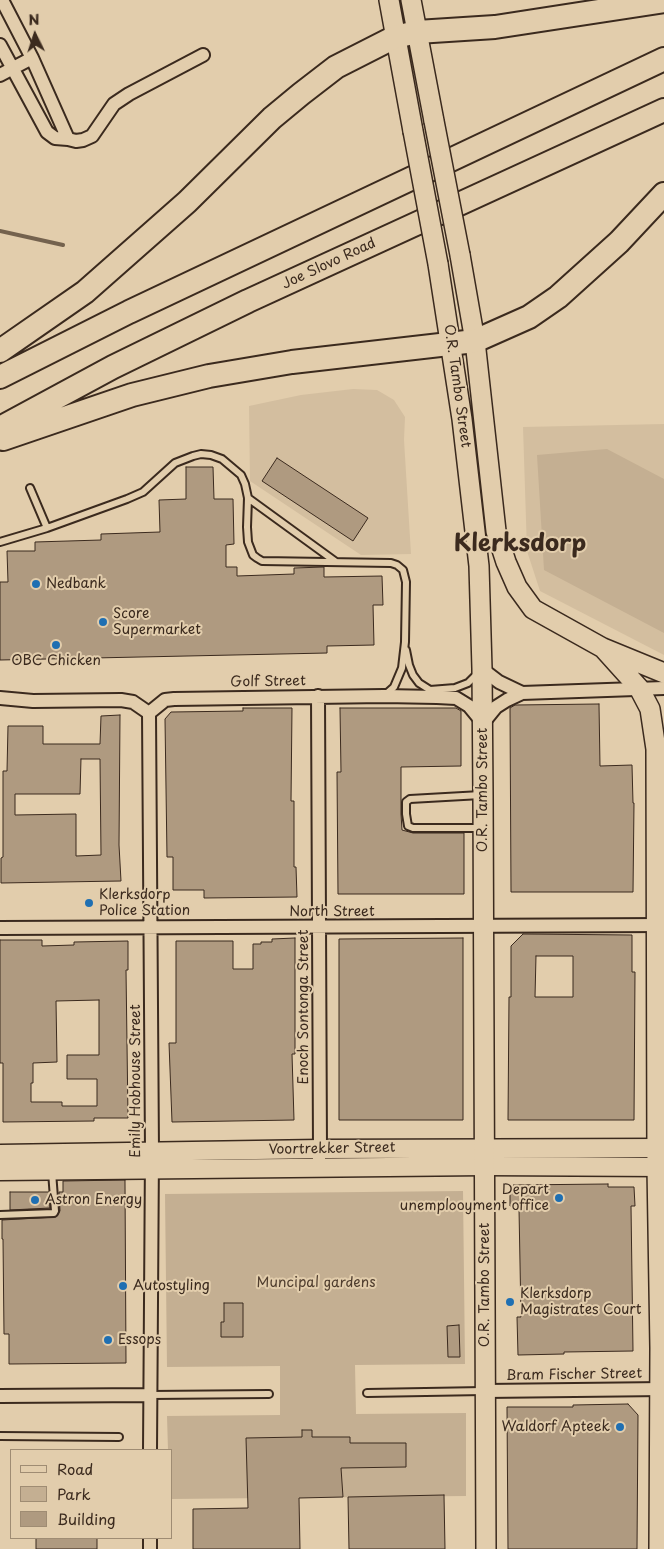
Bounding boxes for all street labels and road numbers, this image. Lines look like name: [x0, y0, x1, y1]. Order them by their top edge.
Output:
street label: Joe Slovo Road: [279, 235, 379, 293]
street label: O.R. Tambo Street: [440, 323, 474, 449]
street label: Golf Street: [230, 673, 306, 691]
street label: O.R. Tambo Street: [475, 728, 491, 852]
street label: North Street: [289, 904, 375, 920]
street label: Enoch Sontonga Street: [296, 930, 312, 1084]
street label: Emily Hobhouse Street: [128, 1004, 144, 1158]
street label: Voortrekker Street: [268, 1139, 396, 1159]
street label: O.R. Tambo Street: [477, 1223, 493, 1347]
street label: Bram Fischer Street: [506, 1365, 642, 1385]

